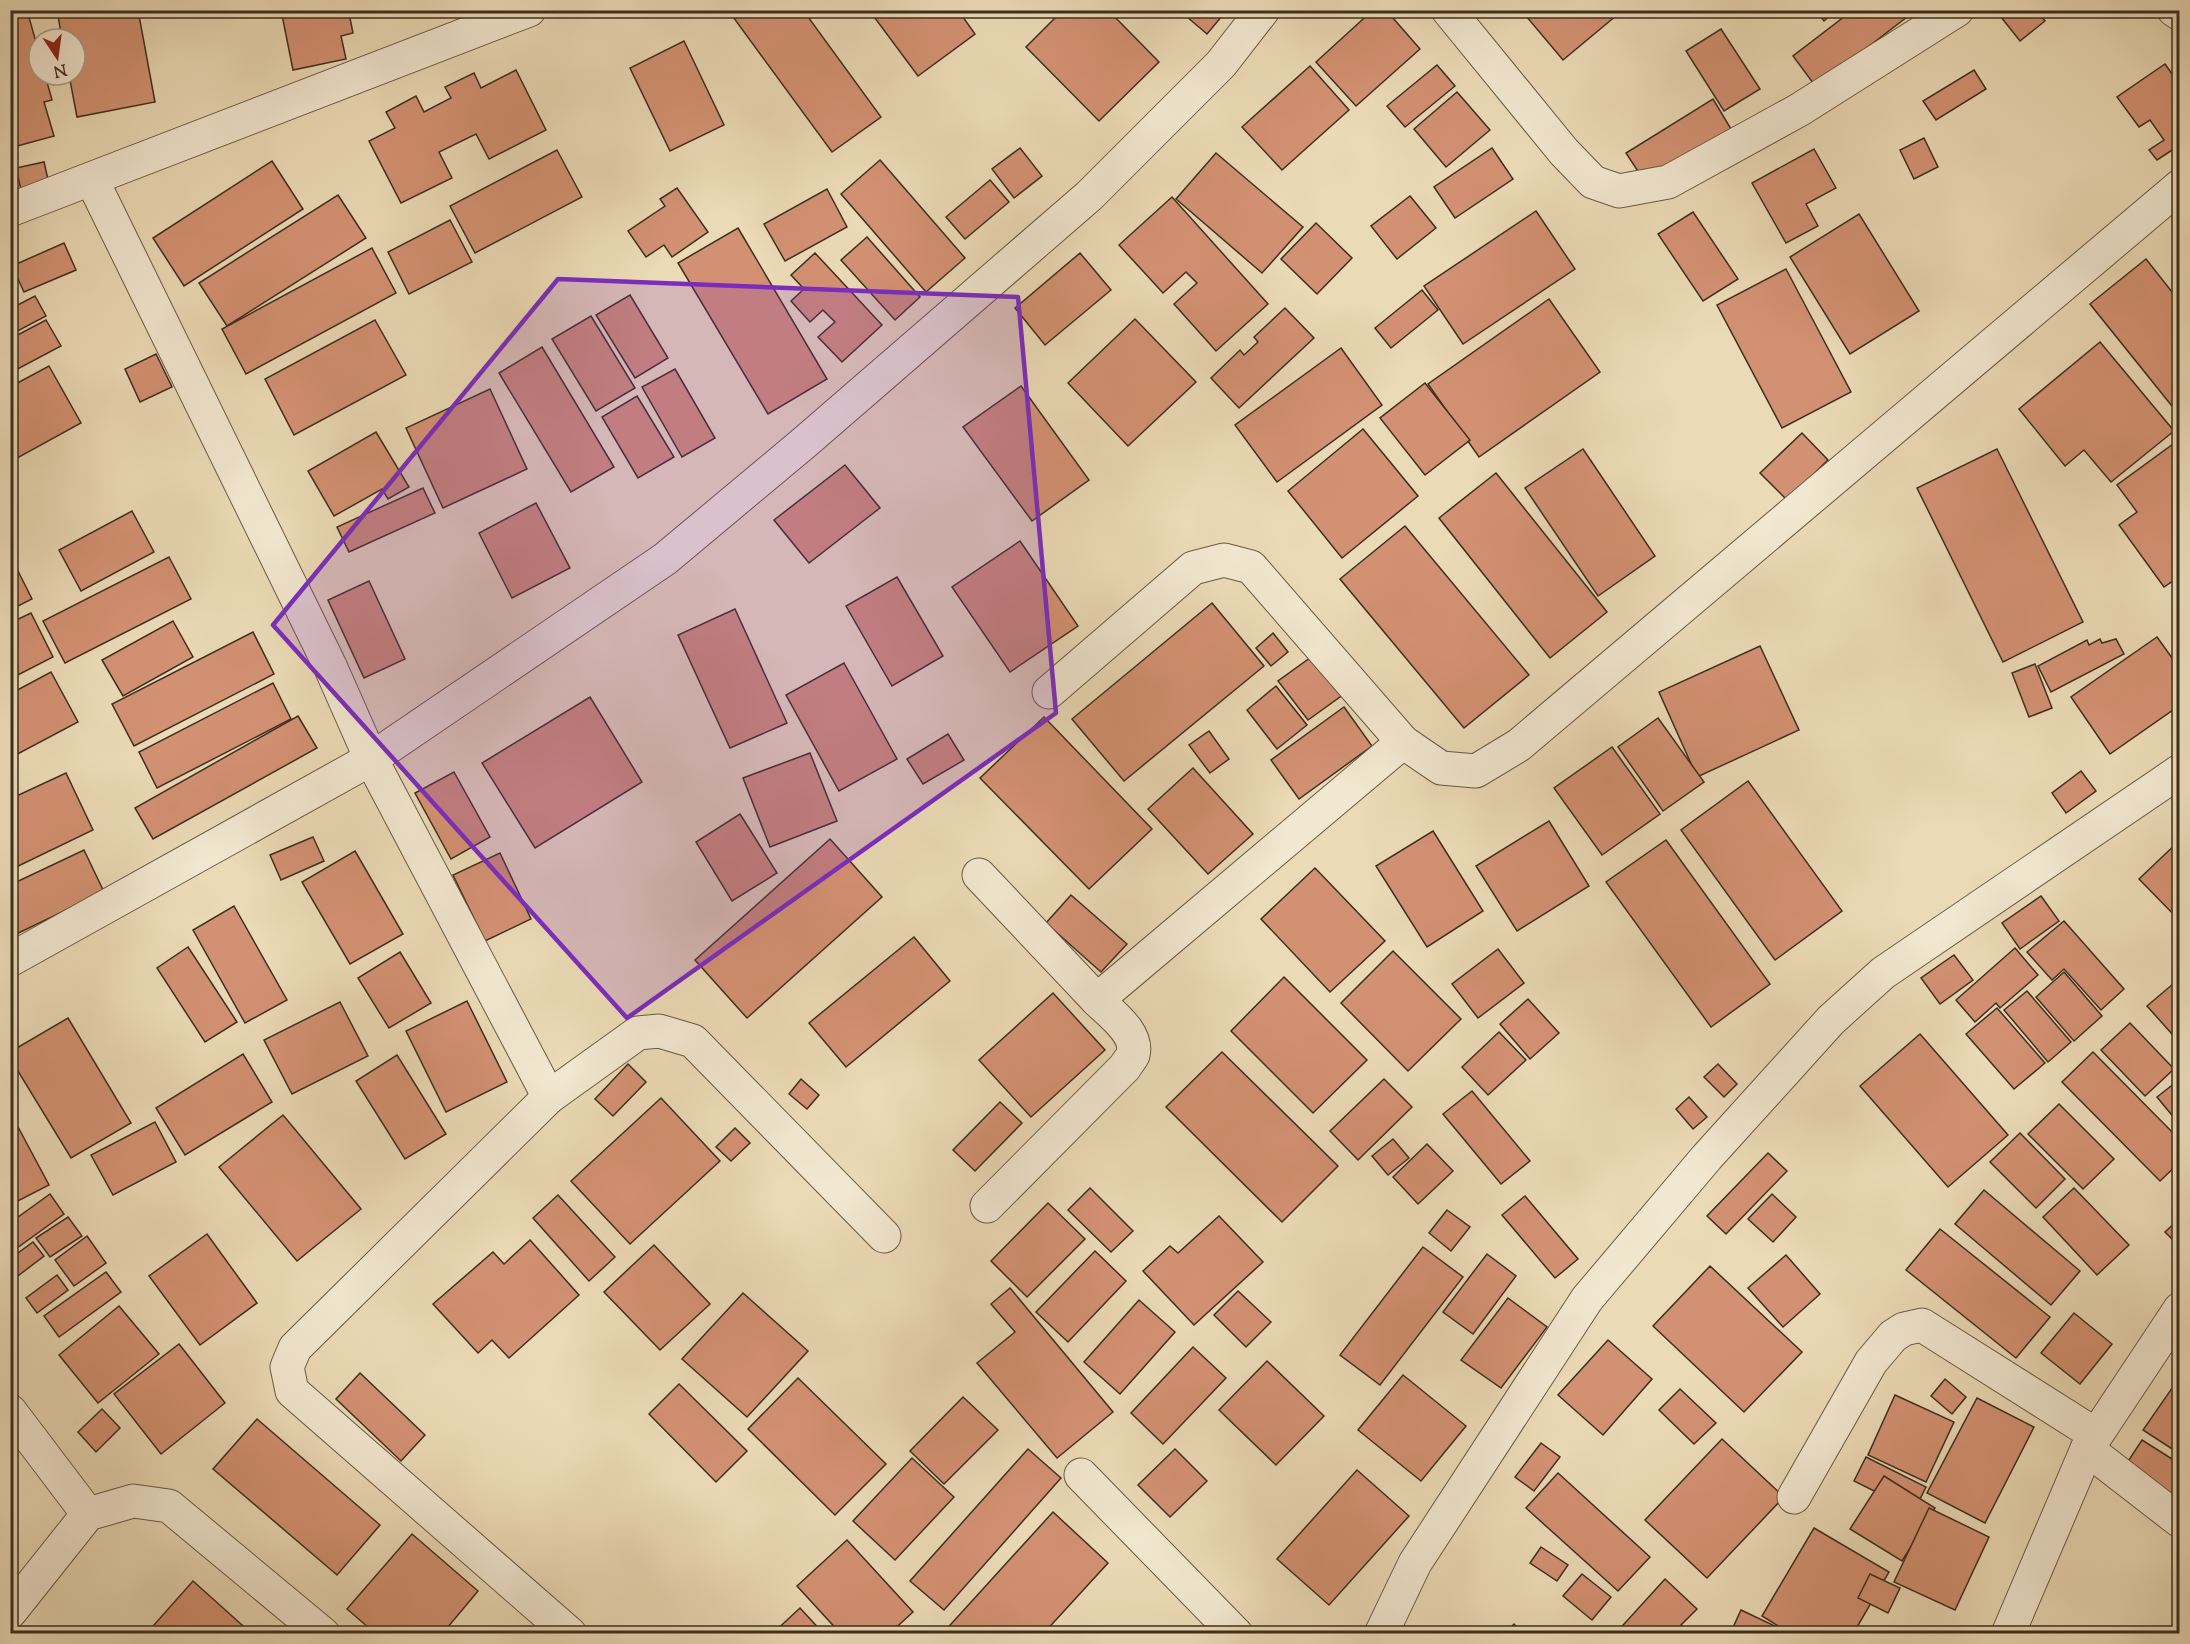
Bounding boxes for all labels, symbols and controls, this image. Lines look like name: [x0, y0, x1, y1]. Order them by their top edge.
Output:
north arrow: [27, 27, 87, 87]
text: N: [51, 57, 69, 82]

